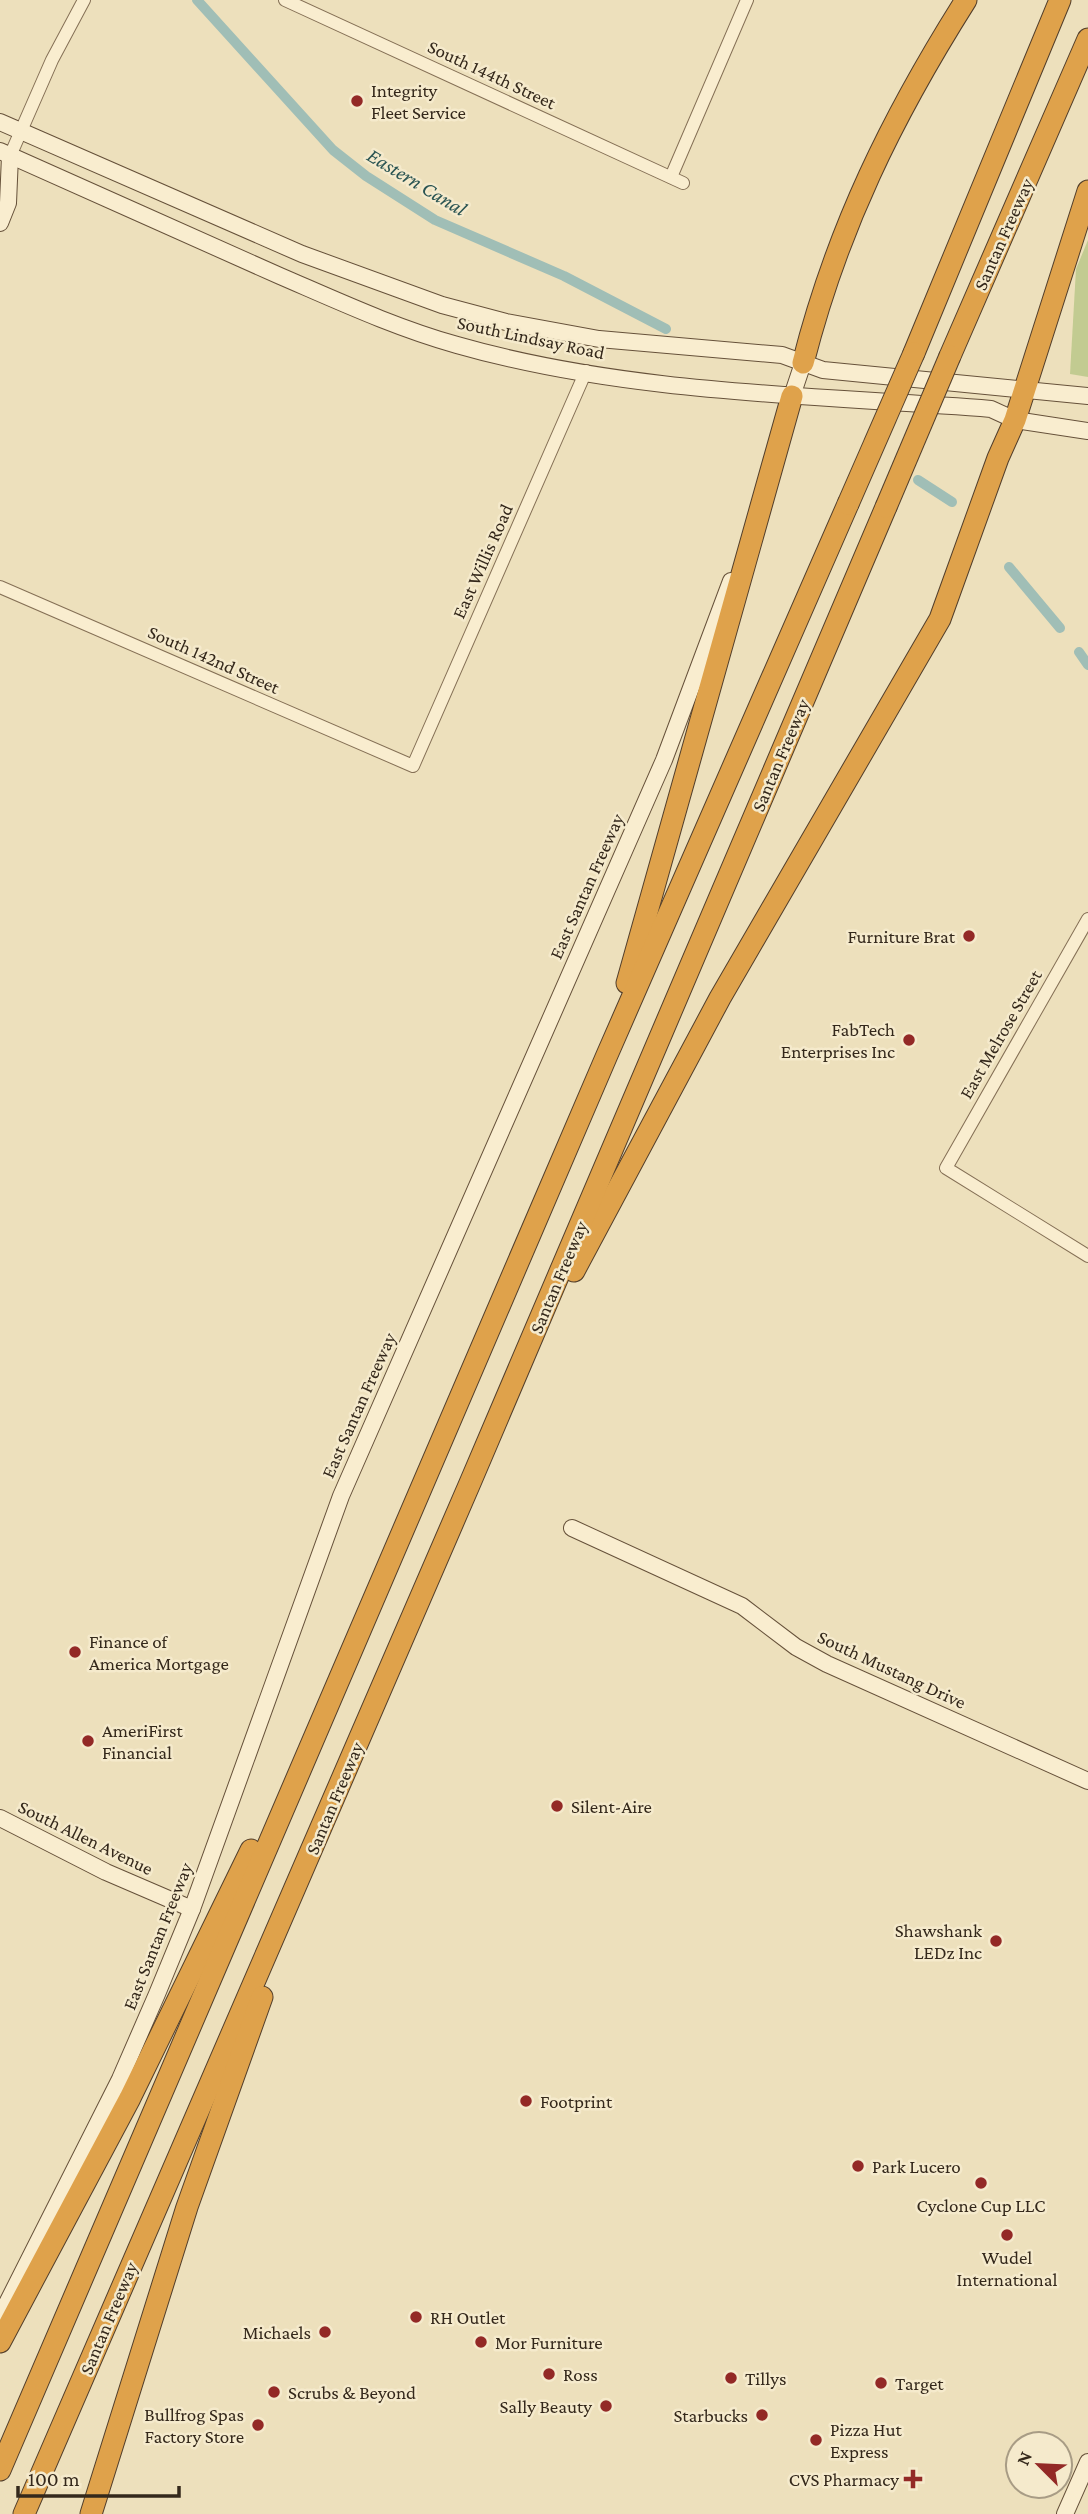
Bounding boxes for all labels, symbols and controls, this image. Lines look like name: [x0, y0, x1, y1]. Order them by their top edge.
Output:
street label: South 144th Street: [424, 36, 560, 114]
place label: Integrity Fleet Service: [371, 80, 466, 123]
marker: Integrity Fleet Service: [349, 93, 365, 109]
water label: Eastern Canal: [363, 143, 472, 221]
street label: Santan Freeway: [969, 175, 1038, 293]
street label: South Lindsay Road: [455, 312, 606, 363]
street label: East Willis Road: [448, 501, 517, 622]
street label: South 142nd Street: [145, 621, 283, 698]
street label: Santan Freeway: [747, 696, 814, 815]
street label: East Santan Freeway: [545, 810, 628, 962]
place label: Furniture Brat: [847, 926, 956, 947]
marker: Furniture Brat: [961, 928, 977, 944]
street label: East Melrose Street: [955, 966, 1046, 1102]
place label: FabTech Enterprises Inc: [781, 1019, 895, 1062]
marker: FabTech Enterprises Inc: [901, 1032, 917, 1048]
street label: Santan Freeway: [525, 1218, 592, 1337]
street label: East Santan Freeway: [317, 1329, 400, 1481]
street label: South Mustang Drive: [814, 1626, 969, 1713]
place label: Finance of America Mortgage: [89, 1631, 229, 1674]
marker: Finance of America Mortgage: [67, 1644, 83, 1660]
place label: AmeriFirst Financial: [102, 1720, 183, 1763]
marker: AmeriFirst Financial: [80, 1733, 96, 1749]
street label: Santan Freeway: [301, 1739, 368, 1858]
street label: South Allen Avenue: [15, 1796, 157, 1879]
place label: Silent-Aire: [571, 1796, 652, 1817]
marker: Silent-Aire: [549, 1798, 565, 1814]
street label: East Santan Freeway: [118, 1859, 197, 2013]
place label: Shawshank LEDz Inc: [895, 1920, 983, 1963]
marker: Shawshank LEDz Inc: [988, 1933, 1004, 1949]
place label: Footprint: [540, 2091, 613, 2112]
marker: Footprint: [518, 2093, 534, 2109]
place label: Park Lucero: [872, 2156, 961, 2177]
marker: Park Lucero: [850, 2158, 866, 2174]
marker: Cyclone Cup LLC: [973, 2175, 989, 2191]
place label: Cyclone Cup LLC: [917, 2195, 1045, 2216]
marker: Wudel International: [999, 2227, 1015, 2243]
place label: Wudel International: [957, 2247, 1057, 2290]
street label: Santan Freeway: [75, 2259, 142, 2378]
place label: RH Outlet: [430, 2307, 506, 2328]
marker: RH Outlet: [408, 2309, 424, 2325]
place label: Michaels: [243, 2322, 311, 2343]
marker: Michaels: [317, 2324, 333, 2340]
place label: Mor Furniture: [495, 2332, 603, 2353]
marker: Mor Furniture: [473, 2334, 489, 2350]
place label: Ross: [563, 2364, 598, 2385]
marker: Ross: [541, 2366, 557, 2382]
place label: Tillys: [745, 2368, 786, 2389]
marker: Tillys: [723, 2370, 739, 2386]
place label: Target: [895, 2373, 944, 2394]
marker: Target: [873, 2375, 889, 2391]
place label: Scrubs & Beyond: [288, 2382, 416, 2403]
marker: Scrubs & Beyond: [266, 2384, 282, 2400]
place label: Sally Beauty: [499, 2396, 592, 2417]
marker: Sally Beauty: [598, 2398, 614, 2414]
place label: Bullfrog Spas Factory Store: [144, 2404, 244, 2447]
place label: Starbucks: [673, 2405, 748, 2426]
marker: Starbucks: [754, 2407, 770, 2423]
marker: Bullfrog Spas Factory Store: [250, 2417, 266, 2433]
place label: Pizza Hut Express: [830, 2419, 903, 2462]
north arrow: [1004, 2430, 1074, 2500]
marker: Pizza Hut Express: [808, 2432, 824, 2448]
text: N: [1012, 2448, 1036, 2468]
scale bar: [18, 2454, 178, 2498]
text: 100 m: [28, 2467, 80, 2491]
place label: CVS Pharmacy: [789, 2469, 899, 2490]
marker: CVS Pharmacy: [905, 2471, 921, 2487]

